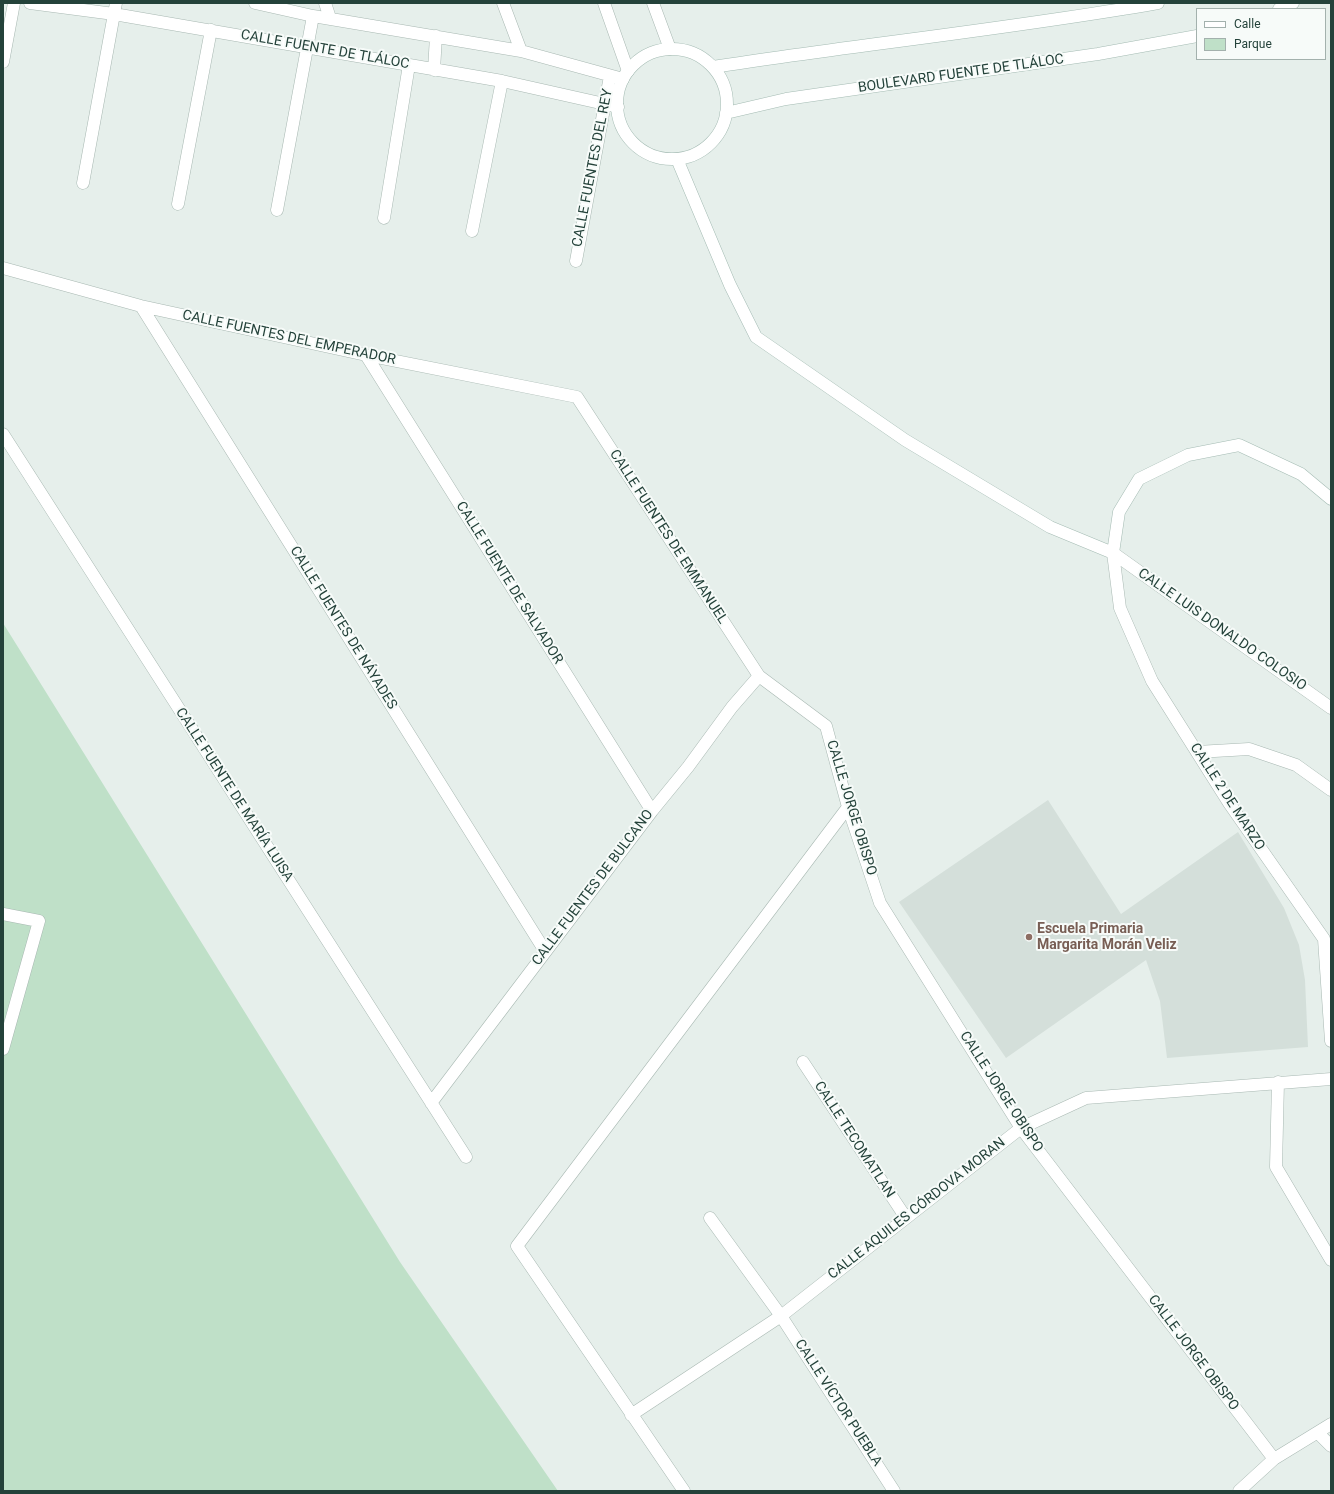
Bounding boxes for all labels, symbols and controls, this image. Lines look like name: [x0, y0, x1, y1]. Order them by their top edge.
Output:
legend: [1196, 8, 1326, 60]
text: Calle: [1234, 17, 1261, 31]
street label: CALLE FUENTE DE TLÁLOC: [239, 27, 411, 73]
text: Parque: [1234, 37, 1272, 51]
street label: BOULEVARD FUENTE DE TLÁLOC: [857, 51, 1065, 97]
street label: CALLE FUENTES DEL REY: [569, 88, 617, 248]
street label: CALLE FUENTES DEL EMPERADOR: [181, 307, 397, 369]
street label: CALLE FUENTES DE EMMANUEL: [605, 447, 731, 627]
street label: CALLE FUENTE DE SALVADOR: [452, 499, 566, 667]
street label: CALLE FUENTES DE NÁYADES: [286, 543, 400, 713]
street label: CALLE LUIS DONALDO COLOSIO: [1135, 565, 1309, 695]
street label: CALLE FUENTE DE MARÍA LUISA: [171, 705, 297, 885]
street label: CALLE JORGE OBISPO: [822, 738, 880, 878]
street label: CALLE 2 DE MARZO: [1186, 740, 1268, 854]
street label: CALLE FUENTES DE BULCANO: [529, 807, 657, 969]
place label: Escuela Primaria Margarita Morán Veliz: [1037, 921, 1177, 954]
marker: Escuela Primaria Margarita Morán Veliz: [1024, 932, 1034, 942]
street label: CALLE JORGE OBISPO: [956, 1028, 1046, 1156]
street label: CALLE TECOMATLAN: [810, 1079, 898, 1201]
street label: CALLE AQUILES CÓRDOVA MORAN: [825, 1135, 1009, 1283]
street label: CALLE JORGE OBISPO: [1144, 1292, 1242, 1414]
street label: CALLE VÍCTOR PUEBLA: [791, 1336, 885, 1470]

